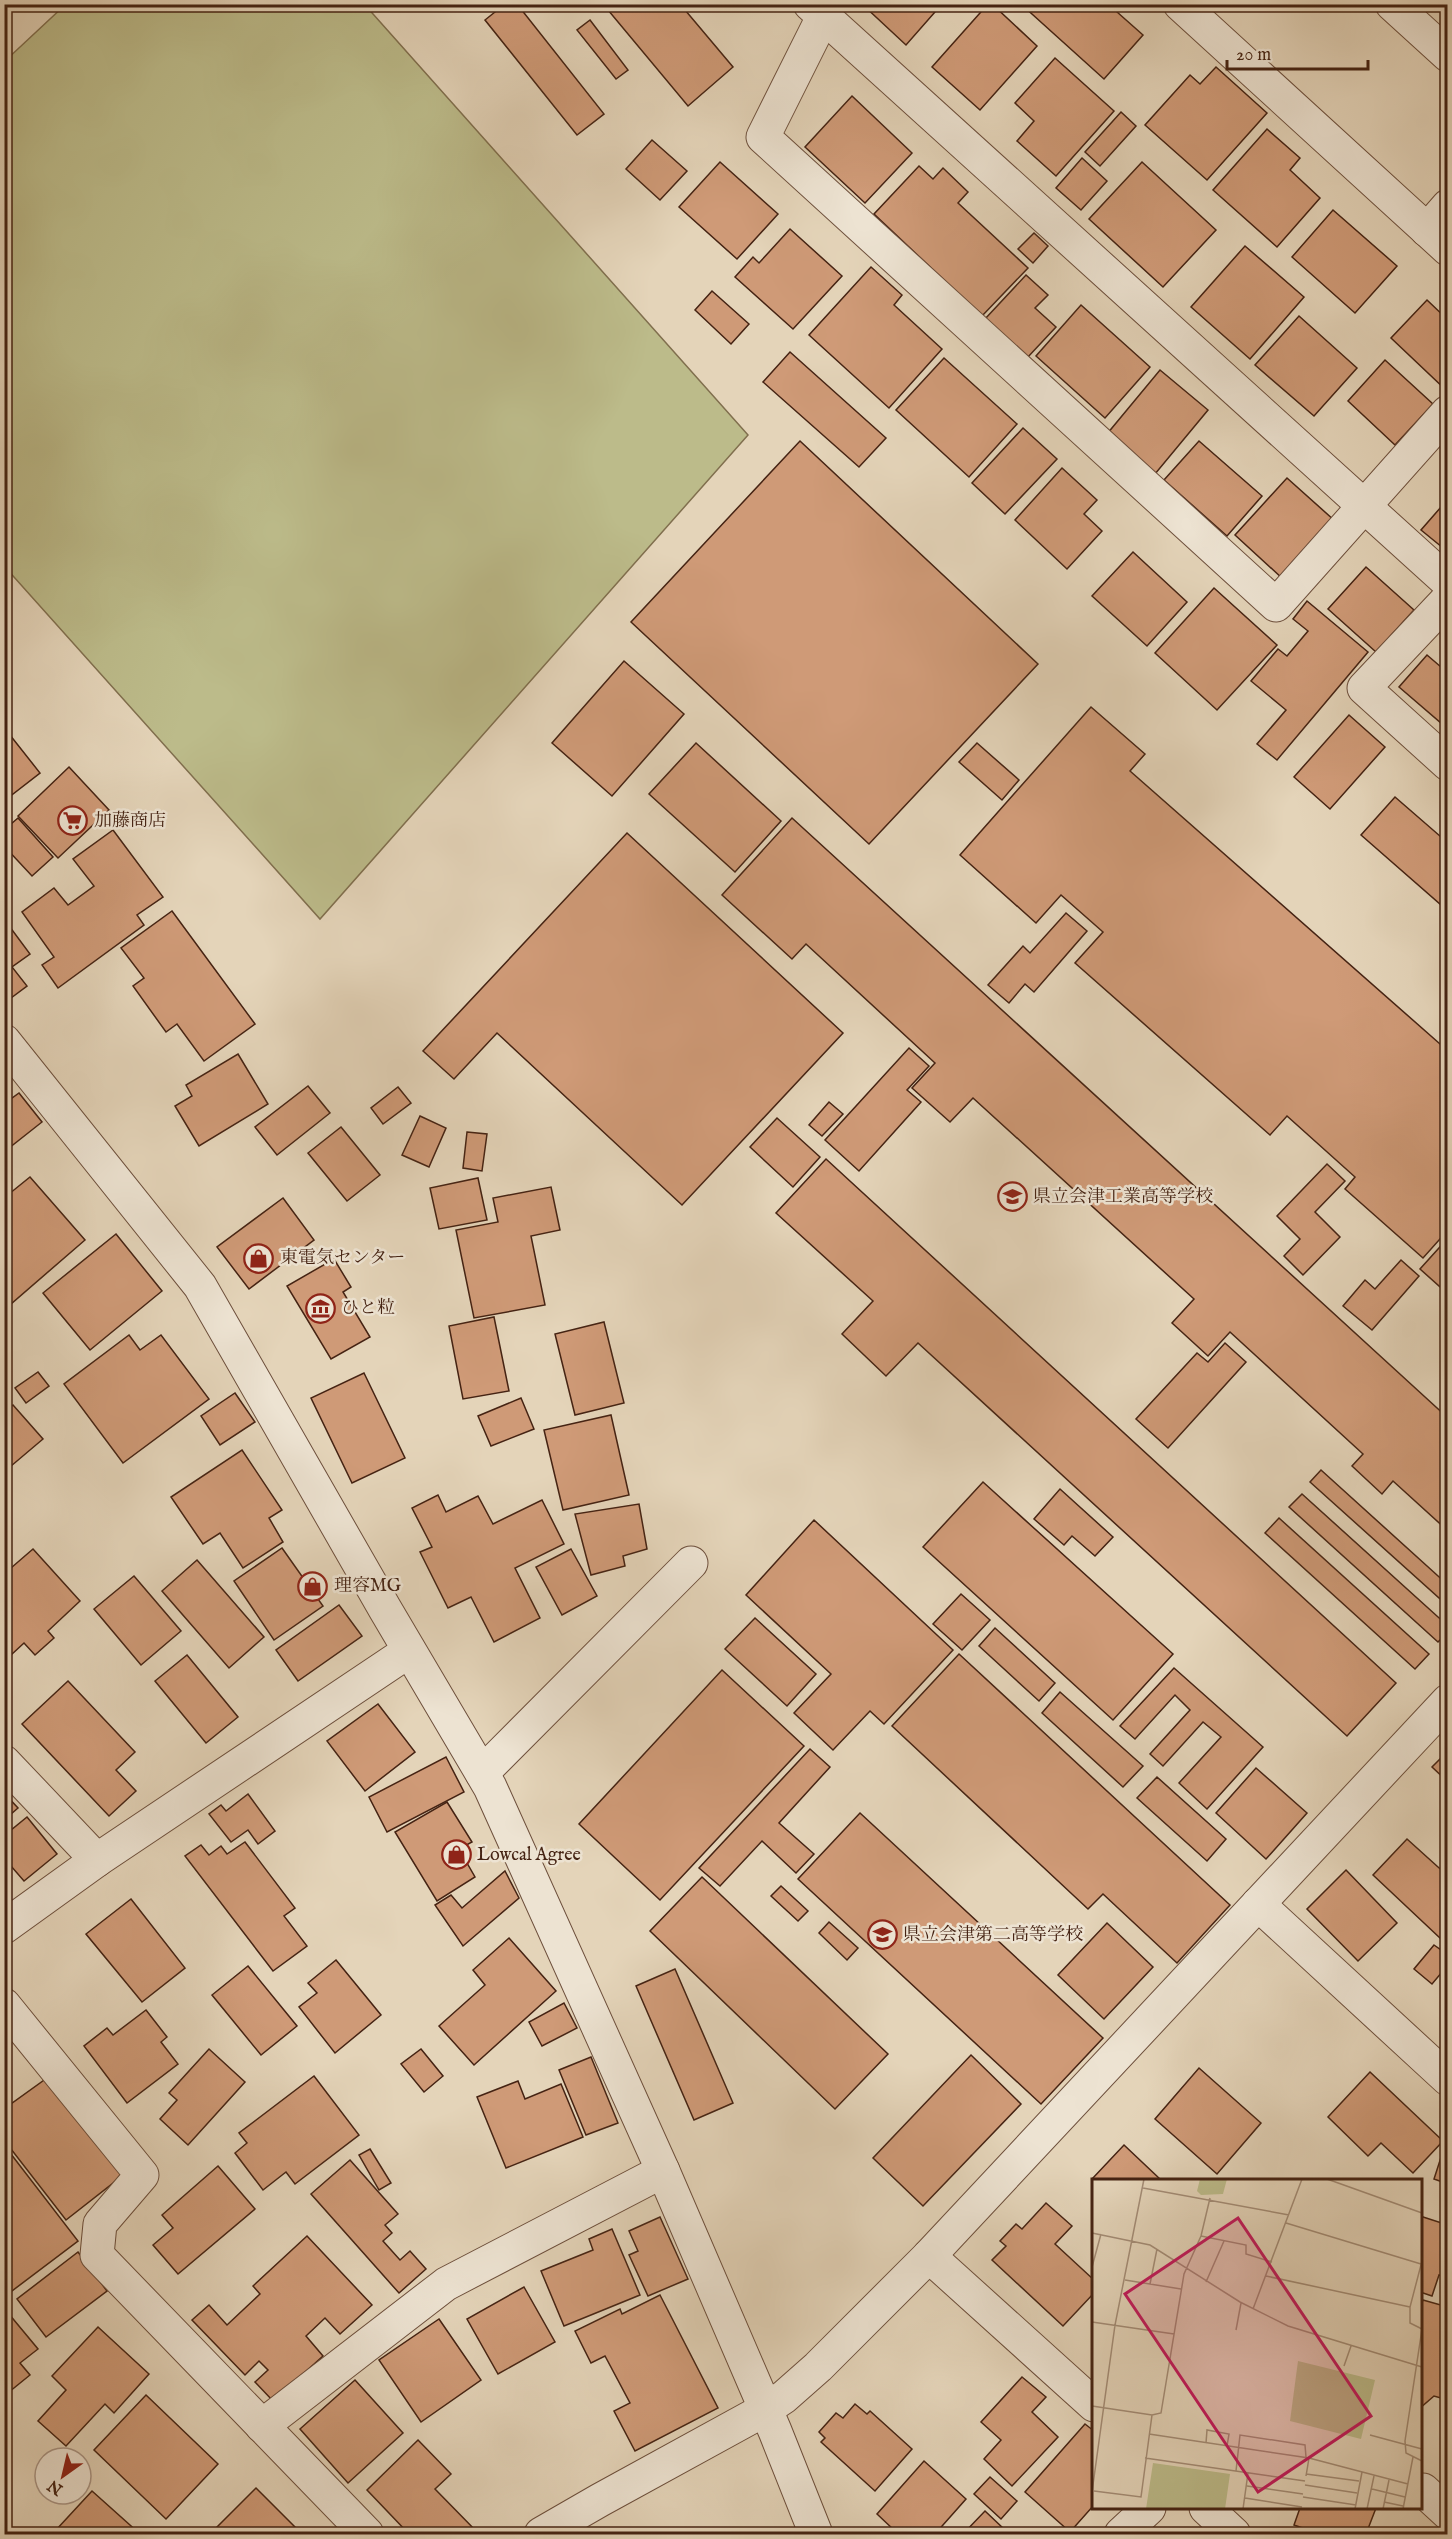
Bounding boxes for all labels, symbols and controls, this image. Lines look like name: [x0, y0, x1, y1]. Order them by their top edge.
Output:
scale bar: [1227, 33, 1368, 71]
text: 20 m: [1236, 44, 1271, 67]
supermarket icon: 加藤商店: [57, 805, 89, 837]
place label: 加藤商店: [94, 810, 166, 833]
school or university icon: 県立会津工業高等学校: [996, 1181, 1028, 1213]
place label: 県立会津工業高等学校: [1033, 1186, 1213, 1209]
shop icon: 東電気センター: [243, 1242, 275, 1274]
place label: 東電気センター: [280, 1247, 405, 1270]
museum icon: ひと粒: [304, 1292, 336, 1324]
place label: ひと粒: [341, 1297, 395, 1320]
shop icon: 理容MG: [297, 1570, 329, 1602]
place label: 理容MG: [334, 1575, 402, 1598]
shop icon: Lowcal Agree: [440, 1839, 472, 1871]
place label: Lowcal Agree: [477, 1844, 581, 1867]
school or university icon: 県立会津第二高等学校: [866, 1919, 898, 1951]
place label: 県立会津第二高等学校: [903, 1924, 1083, 1947]
inset map: [1092, 2179, 1422, 2509]
north arrow: [33, 2446, 93, 2506]
text: N: [44, 2475, 68, 2499]

